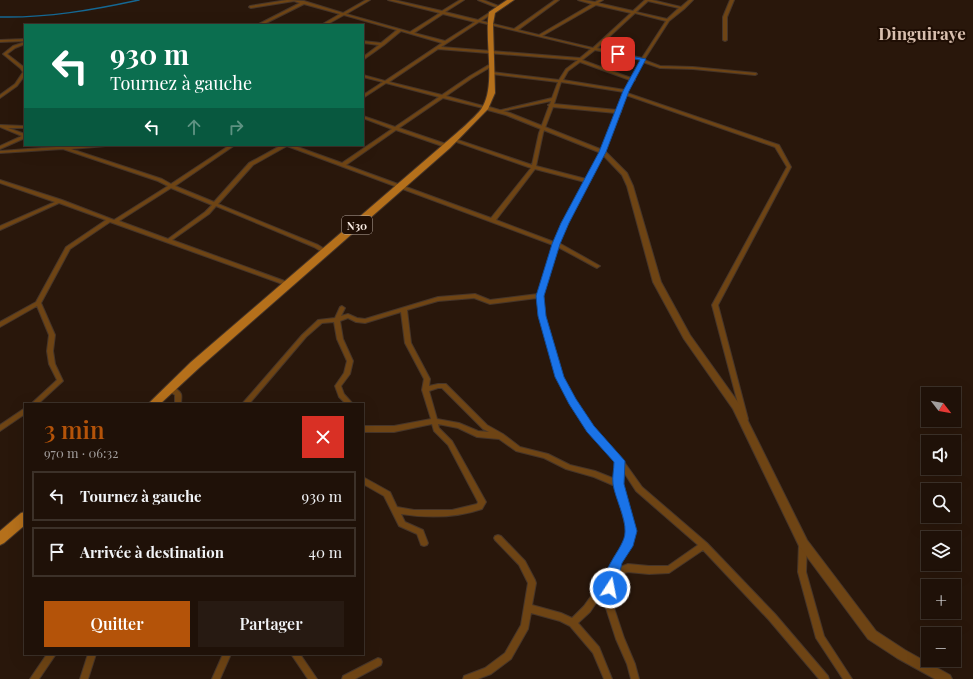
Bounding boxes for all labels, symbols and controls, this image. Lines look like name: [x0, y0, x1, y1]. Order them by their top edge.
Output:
district label: Dinguiraye: [878, 22, 966, 44]
text: 930 m: [110, 35, 189, 72]
pin: [601, 37, 635, 71]
icon: left: [44, 40, 96, 92]
icon: arrive: [607, 43, 629, 65]
text: Tournez à gauche: [110, 71, 252, 95]
icon: left: [141, 116, 163, 138]
icon: ahead: [183, 116, 205, 138]
icon: right: [225, 116, 247, 138]
road number: N30: [342, 216, 372, 234]
north arrow: [921, 387, 961, 427]
map controls: [921, 387, 961, 667]
text: 3 min: [44, 413, 105, 445]
button: close: [302, 416, 344, 458]
button: sound: [921, 435, 961, 475]
text: 970 m · 06:32: [44, 444, 118, 461]
button: search: [921, 483, 961, 523]
icon: left: [46, 485, 68, 507]
text: Tournez à gauche: [80, 486, 202, 506]
text: 930 m: [302, 486, 342, 506]
button: layers: [921, 531, 961, 571]
icon: arrive: [46, 541, 68, 563]
text: Arrivée à destination: [80, 542, 224, 562]
text: 40 m: [309, 542, 342, 562]
position arrow: [589, 567, 631, 609]
button: +: [921, 579, 961, 619]
button: Quitter: [44, 601, 190, 647]
button: Partager: [198, 601, 344, 647]
button: −: [921, 627, 961, 667]

